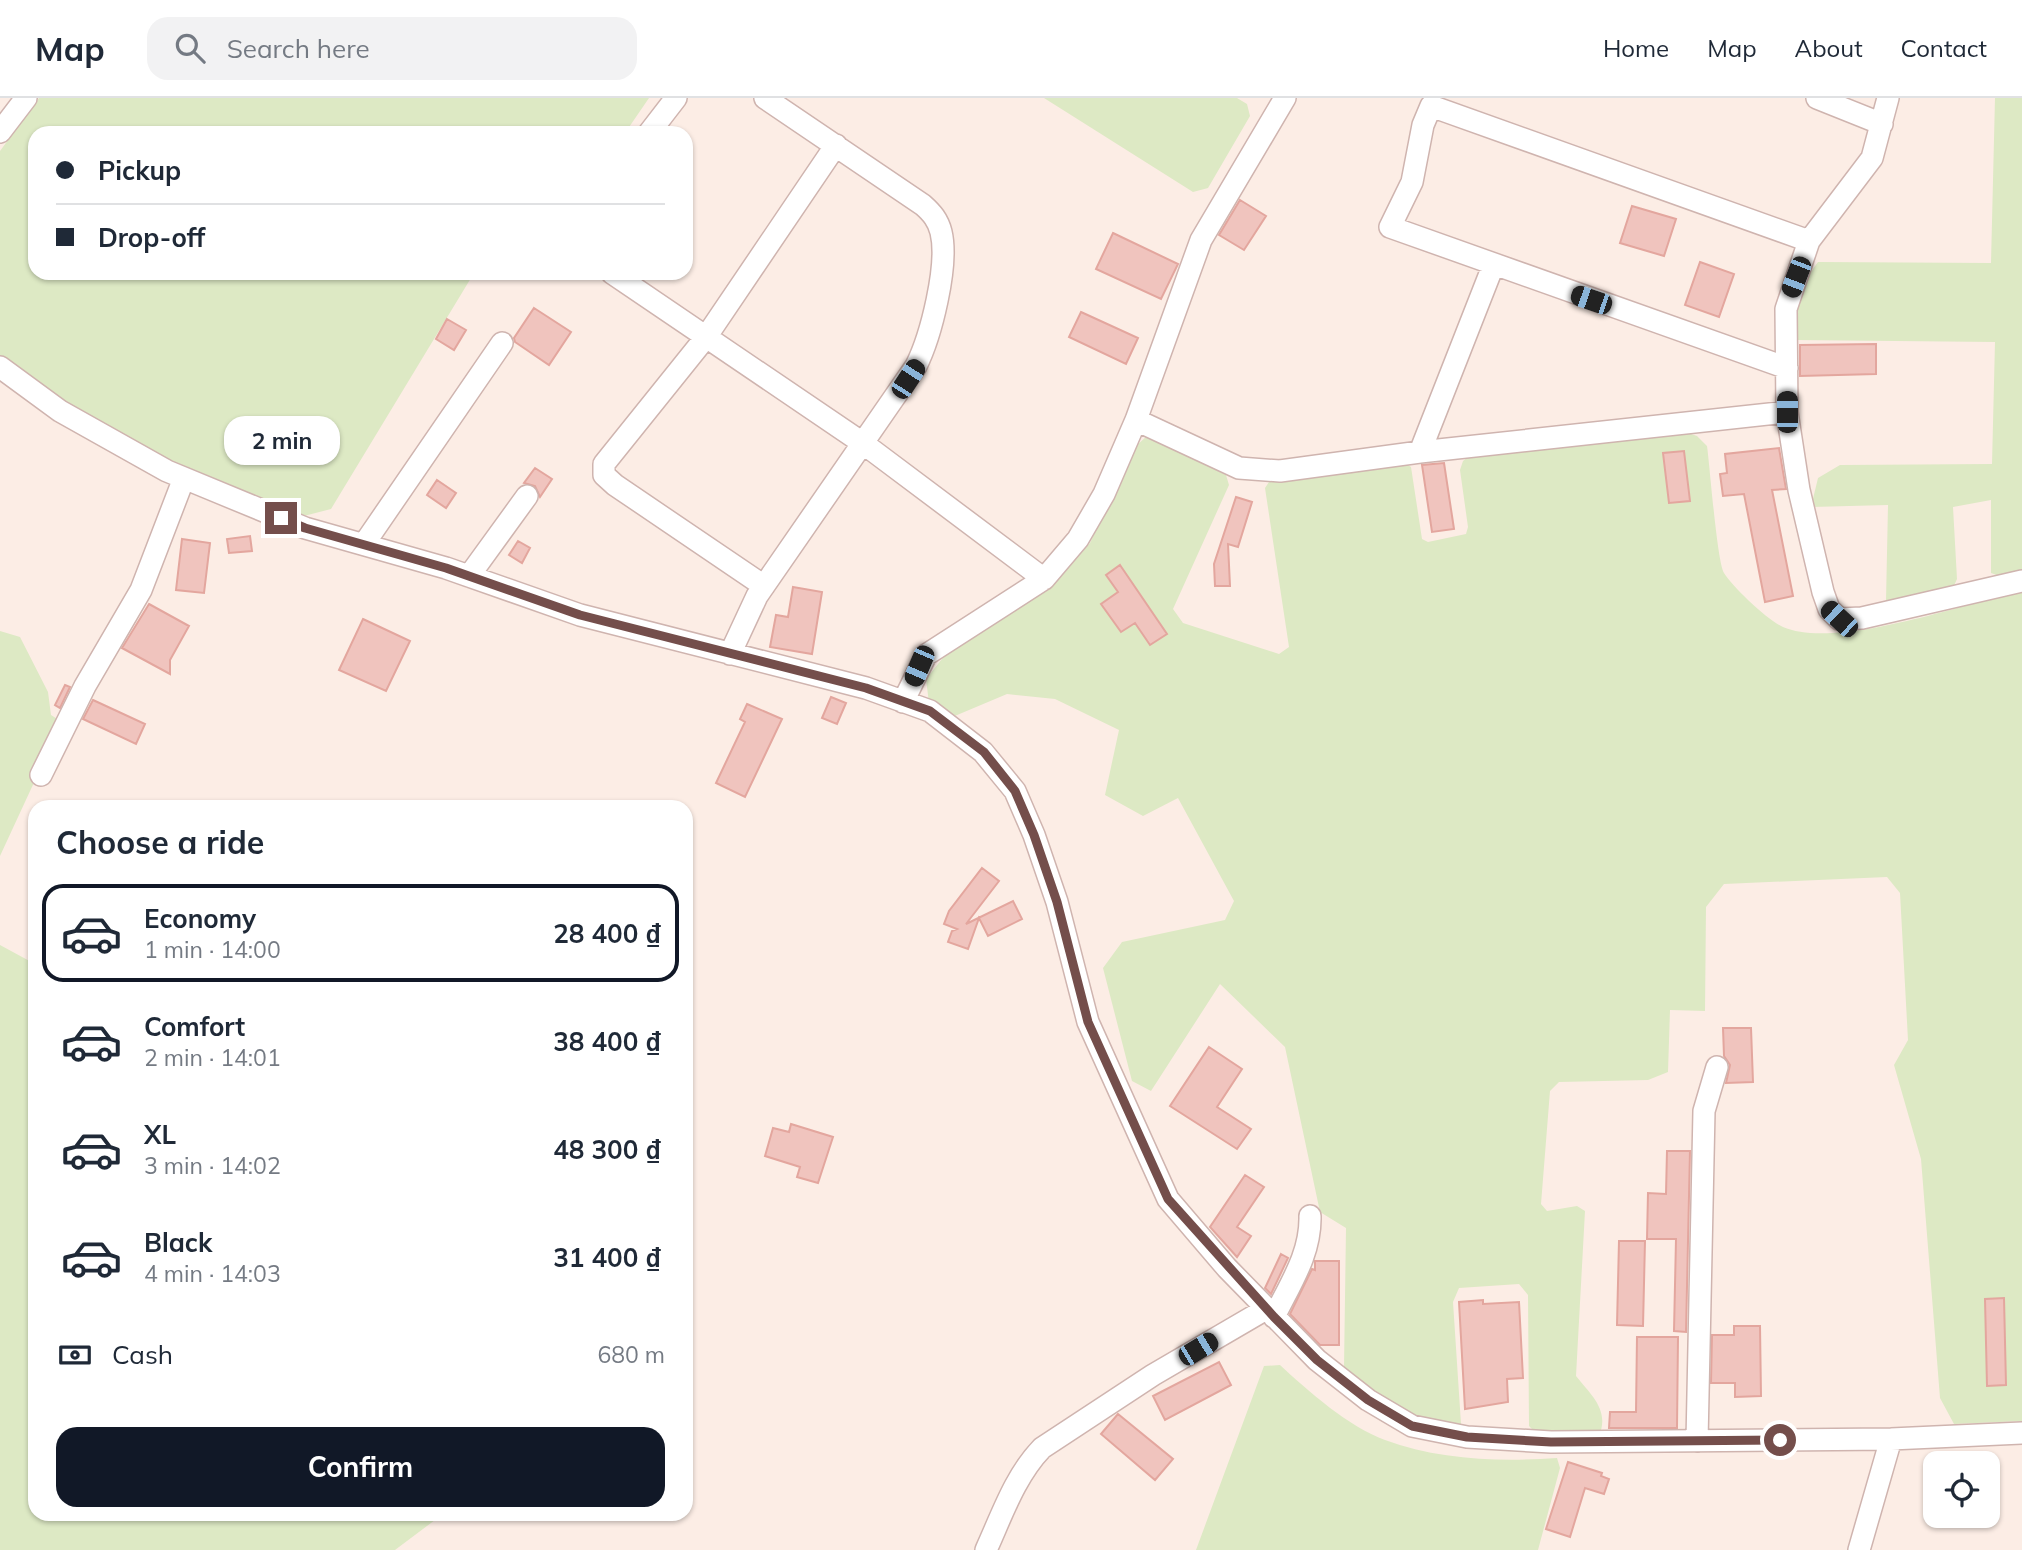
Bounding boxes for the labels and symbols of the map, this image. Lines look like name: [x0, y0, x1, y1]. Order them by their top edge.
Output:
car: [1779, 254, 1814, 300]
car: [1568, 283, 1615, 317]
car: [888, 356, 929, 402]
car: [1777, 391, 1798, 433]
callout: 2 min: [223, 416, 339, 466]
route end: [265, 502, 297, 534]
car: [1817, 597, 1862, 641]
car: [902, 643, 937, 689]
car: [1175, 1329, 1222, 1369]
route start: [1764, 1424, 1796, 1456]

